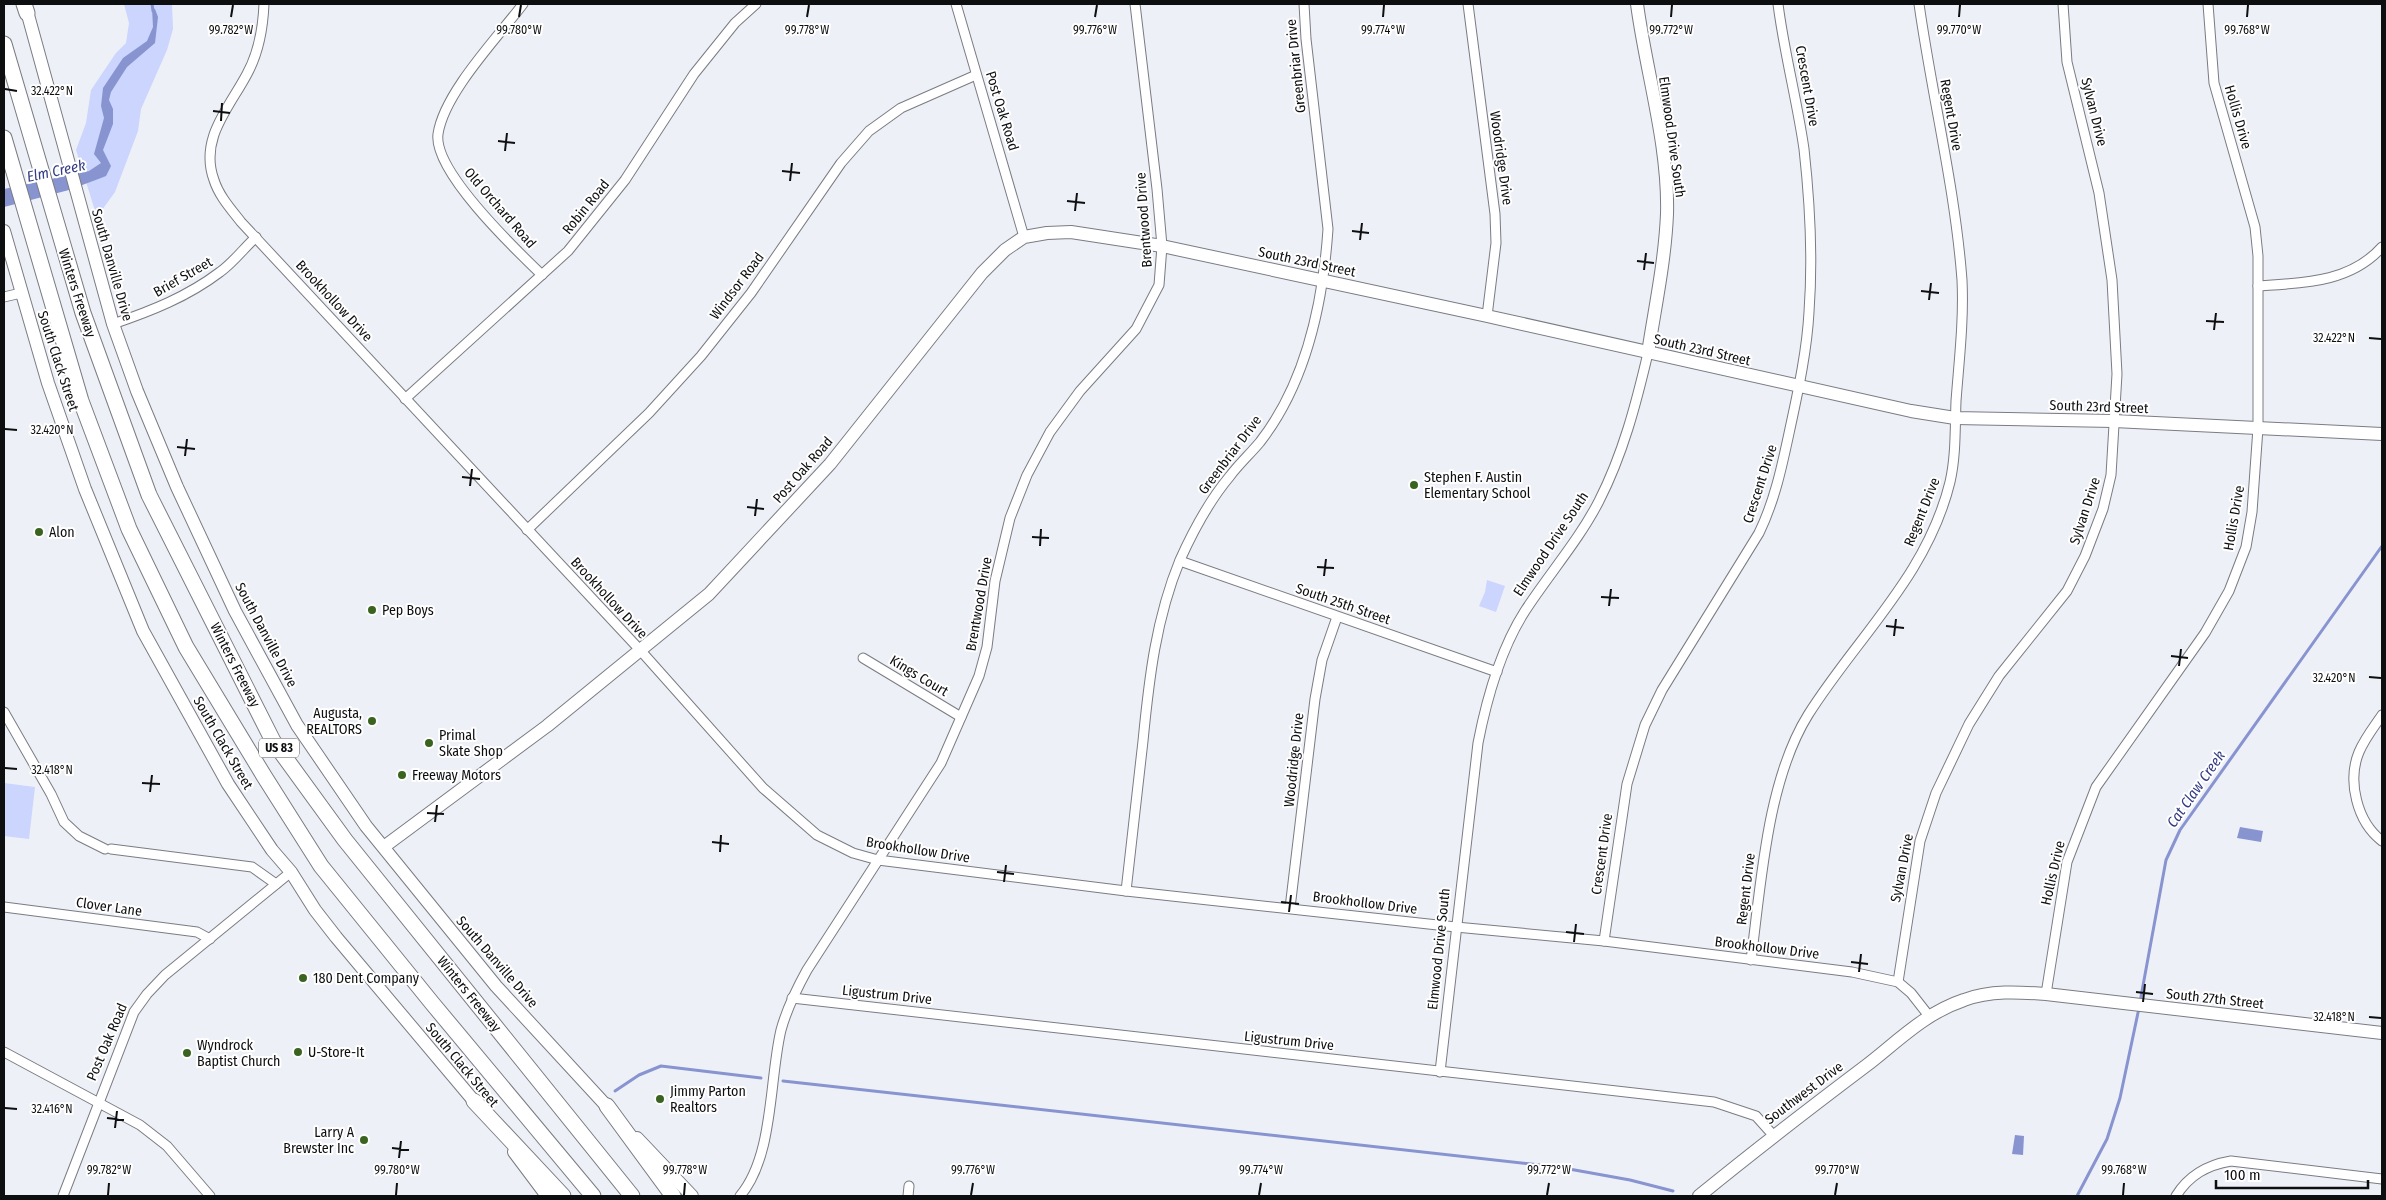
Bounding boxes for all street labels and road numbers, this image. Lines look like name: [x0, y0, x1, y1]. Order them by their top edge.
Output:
street label: Greenbriar Drive: [1283, 18, 1309, 114]
street label: Crescent Drive: [1792, 44, 1822, 128]
street label: Post Oak Road: [982, 69, 1022, 153]
street label: Elmwood Drive South: [1655, 75, 1689, 199]
street label: Sylvan Drive: [2077, 76, 2111, 148]
street label: Regent Drive: [1936, 78, 1966, 152]
street label: Hollis Drive: [2221, 83, 2255, 151]
street label: Woodridge Drive: [1486, 110, 1516, 206]
street label: Old Orchard Road: [460, 164, 540, 252]
street label: Brentwood Drive: [1132, 172, 1156, 268]
street label: Robin Road: [559, 176, 613, 238]
street label: South Danville Drive: [88, 207, 136, 323]
street label: South 23rd Street: [1257, 243, 1358, 281]
street label: Winters Freeway: [55, 246, 100, 340]
street label: Windsor Road: [706, 249, 768, 323]
street label: Brief Street: [151, 253, 216, 301]
street label: Brookhollow Drive: [292, 257, 376, 345]
street label: South Clack Street: [34, 309, 82, 414]
street label: South 23rd Street: [1652, 331, 1753, 370]
street label: South 23rd Street: [2049, 397, 2149, 417]
street label: Greenbriar Drive: [1195, 412, 1265, 498]
street label: Post Oak Road: [770, 433, 836, 507]
street label: Crescent Drive: [1739, 442, 1781, 526]
street label: Regent Drive: [1901, 475, 1943, 549]
street label: Sylvan Drive: [2066, 475, 2104, 547]
street label: Hollis Drive: [2220, 484, 2248, 552]
street label: Elmwood Drive South: [1510, 489, 1592, 599]
street label: Brookhollow Drive: [567, 554, 651, 642]
street label: Brentwood Drive: [962, 555, 996, 652]
street label: South Danville Drive: [231, 580, 301, 690]
street label: South 25th Street: [1293, 580, 1393, 628]
street label: Winters Freeway: [206, 620, 264, 711]
street label: Kings Court: [887, 652, 952, 700]
street label: South Clack Street: [189, 693, 257, 793]
street label: Woodridge Drive: [1281, 712, 1307, 808]
road number: US 83: [259, 738, 299, 758]
street label: Crescent Drive: [1588, 812, 1616, 896]
street label: Sylvan Drive: [1887, 832, 1917, 904]
street label: Brookhollow Drive: [865, 833, 971, 867]
street label: Hollis Drive: [2037, 839, 2069, 907]
street label: Regent Drive: [1733, 852, 1759, 926]
street label: Elmwood Drive South: [1424, 887, 1454, 1011]
street label: Brookhollow Drive: [1312, 888, 1418, 918]
street label: Clover Lane: [75, 894, 143, 920]
street label: South Danville Drive: [453, 913, 541, 1011]
street label: Brookhollow Drive: [1714, 933, 1820, 963]
street label: Winters Freeway: [433, 953, 505, 1036]
street label: Ligustrum Drive: [841, 982, 933, 1008]
street label: South 27th Street: [2165, 985, 2265, 1013]
street label: Post Oak Road: [83, 1001, 131, 1083]
street label: South Clack Street: [422, 1019, 502, 1111]
street label: Ligustrum Drive: [1243, 1028, 1335, 1054]
street label: Southwest Drive: [1762, 1058, 1846, 1128]

